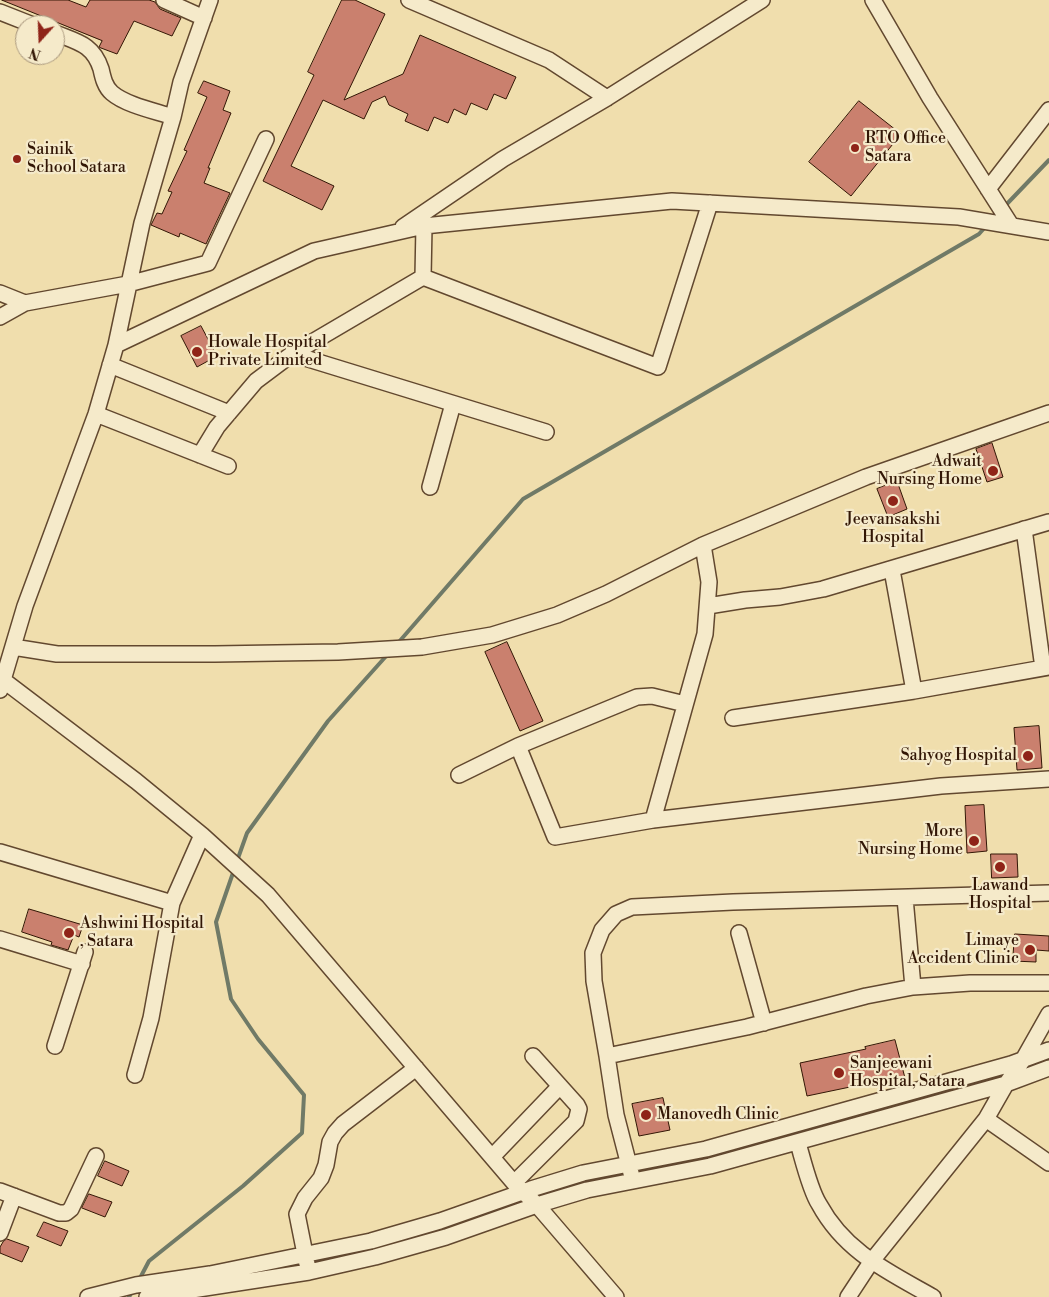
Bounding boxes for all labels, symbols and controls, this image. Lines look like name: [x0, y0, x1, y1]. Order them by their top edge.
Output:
north arrow: [15, 15, 65, 65]
text: N: [27, 43, 44, 64]
place label: RTO Office Satara: [865, 129, 946, 167]
place label: Sainik School Satara: [27, 140, 126, 178]
marker: RTO Office Satara: [849, 142, 861, 154]
marker: Sainik School Satara: [11, 153, 23, 165]
place label: Howale Hospital Private Limited: [208, 333, 327, 371]
marker: Howale Hospital Private Limited: [190, 345, 204, 359]
place label: Adwait Nursing Home: [877, 452, 982, 490]
marker: Adwait Nursing Home: [986, 464, 1000, 478]
marker: Jeevansakshi Hospital: [886, 494, 900, 508]
place label: Jeevansakshi Hospital: [846, 510, 940, 548]
place label: Sahyog Hospital: [900, 746, 1017, 766]
marker: Sahyog Hospital: [1021, 749, 1035, 763]
place label: More Nursing Home: [858, 822, 963, 860]
marker: More Nursing Home: [967, 834, 981, 848]
marker: Lawand Hospital: [993, 860, 1007, 874]
place label: Lawand Hospital: [969, 876, 1031, 914]
place label: Ashwini Hospital , Satara: [80, 914, 204, 952]
marker: Ashwini Hospital , Satara: [62, 926, 76, 940]
place label: Limaye Accident Clinic: [907, 931, 1019, 969]
marker: Limaye Accident Clinic: [1023, 943, 1037, 957]
place label: Sanjeewani Hospital, Satara: [850, 1054, 965, 1092]
marker: Sanjeewani Hospital, Satara: [832, 1066, 846, 1080]
place label: Manovedh Clinic: [657, 1105, 779, 1125]
marker: Manovedh Clinic: [639, 1108, 653, 1122]

